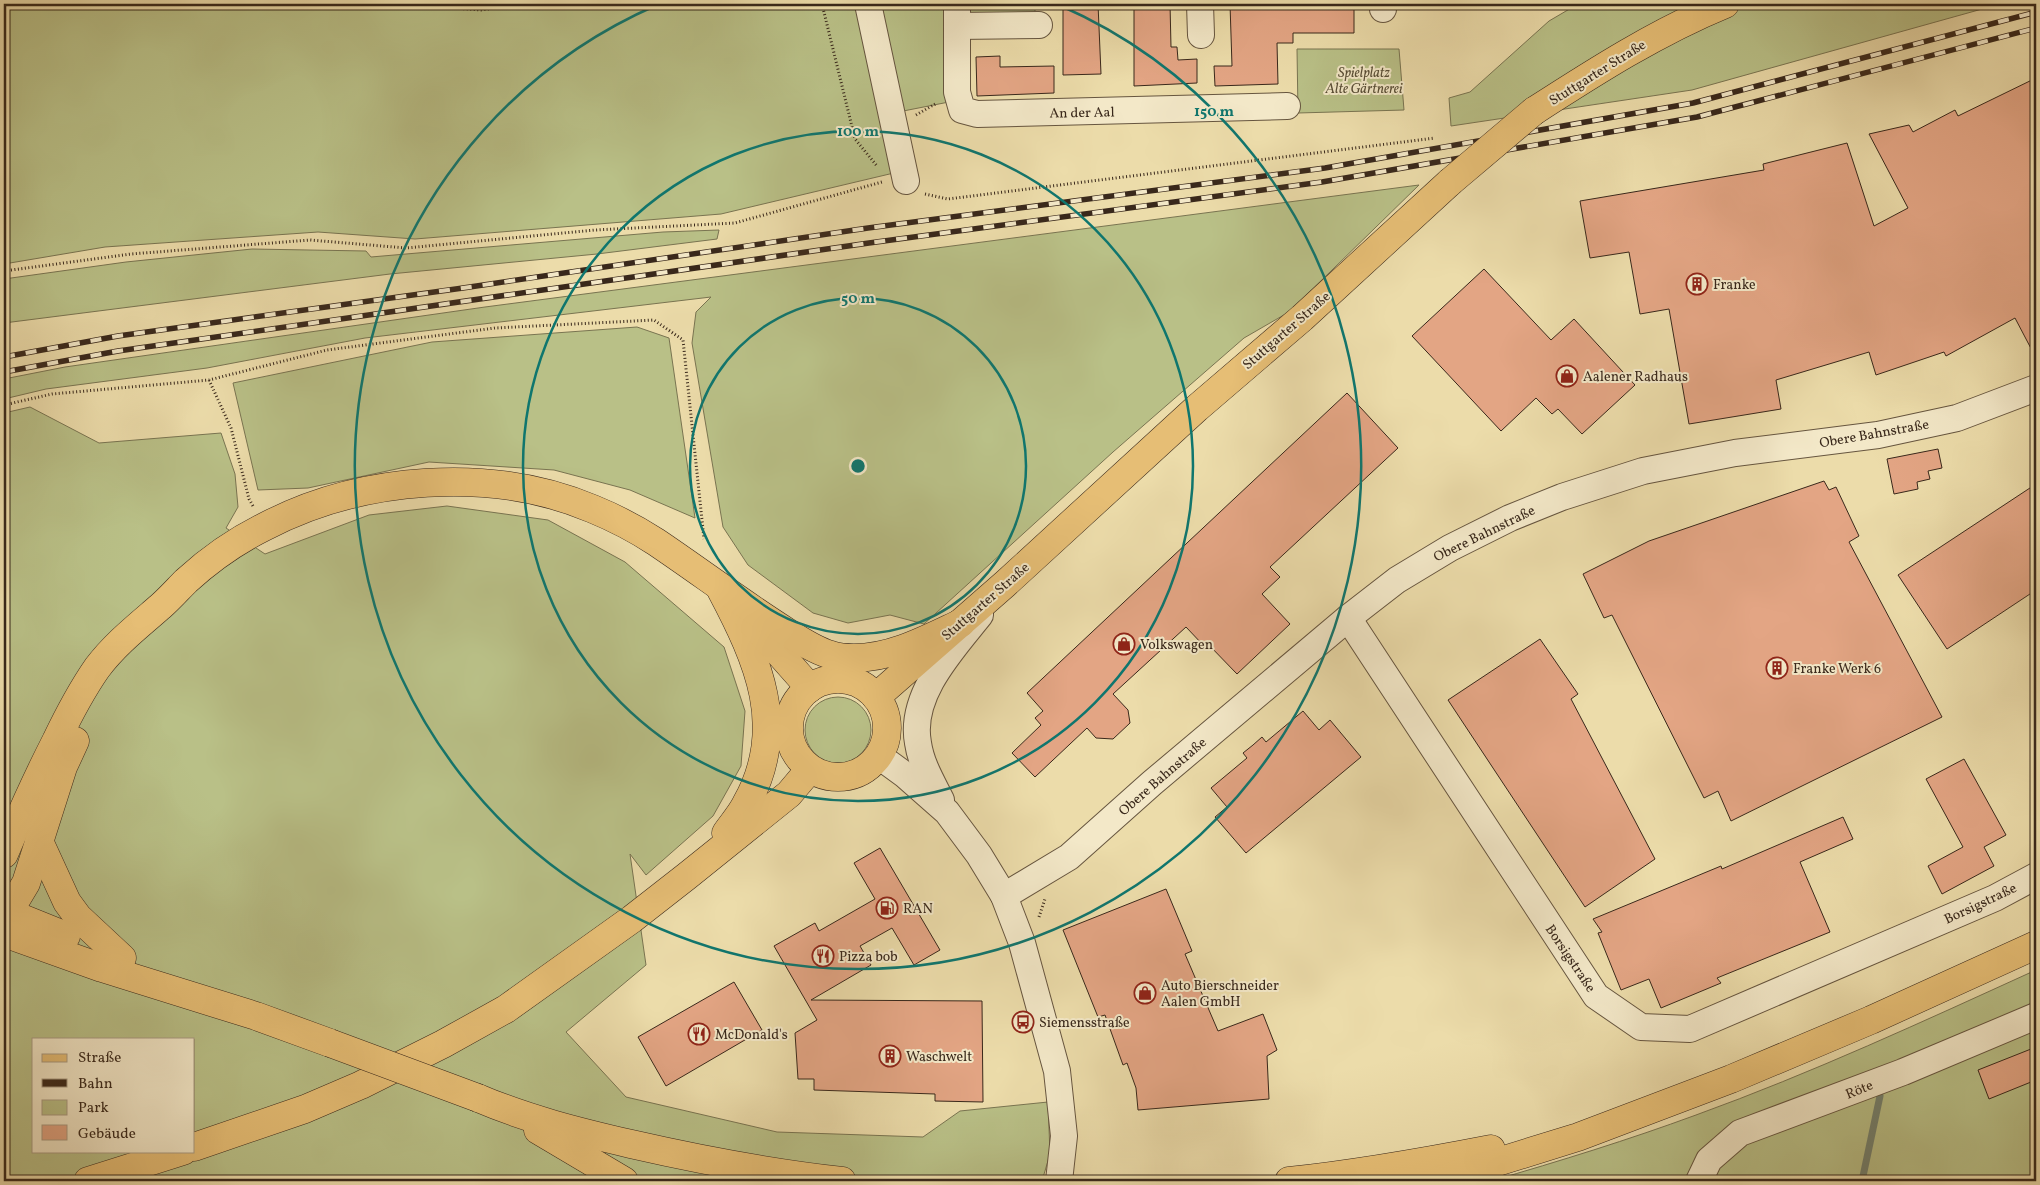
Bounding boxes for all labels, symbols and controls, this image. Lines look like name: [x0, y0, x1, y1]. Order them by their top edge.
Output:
street label: Stuttgarter Straße: [1546, 36, 1650, 111]
park label: Spielplatz Alte Gärtnerei: [1325, 64, 1403, 99]
text: 150 m: [1194, 102, 1234, 123]
street label: An der Aal: [1049, 103, 1115, 124]
text: 100 m: [837, 122, 880, 143]
building icon: Franke: [1685, 272, 1709, 296]
place label: Franke: [1713, 276, 1756, 295]
street label: Stuttgarter Straße: [1239, 287, 1335, 375]
text: 50 m: [841, 289, 875, 310]
shop icon: Aalener Radhaus: [1555, 364, 1579, 388]
place label: Aalener Radhaus: [1583, 368, 1688, 387]
street label: Obere Bahnstraße: [1818, 415, 1931, 453]
centre of rings: [849, 457, 867, 475]
street label: Obere Bahnstraße: [1431, 501, 1539, 567]
street label: Stuttgarter Straße: [938, 558, 1034, 646]
shop icon: Volkswagen: [1112, 632, 1136, 656]
place label: Volkswagen: [1140, 636, 1213, 655]
building icon: Franke Werk 6: [1765, 656, 1789, 680]
place label: Franke Werk 6: [1793, 660, 1881, 679]
street label: Obere Bahnstraße: [1115, 733, 1211, 821]
street label: Borsigstraße: [1941, 879, 2020, 929]
fuel station icon: RAN: [875, 896, 899, 920]
place label: RAN: [903, 900, 933, 919]
street label: Borsigstraße: [1540, 921, 1600, 997]
restaurant icon: Pizza bob: [811, 944, 835, 968]
place label: Pizza bob: [839, 948, 898, 967]
place label: Auto Bierschneider Aalen GmbH: [1161, 977, 1279, 1012]
shop icon: Auto Bierschneider Aalen GmbH: [1133, 981, 1157, 1005]
bus stop icon: Siemensstraße: [1011, 1010, 1035, 1034]
place label: Siemensstraße: [1039, 1014, 1130, 1033]
restaurant icon: McDonald's: [687, 1022, 711, 1046]
place label: McDonald's: [715, 1026, 788, 1045]
legend: [32, 1038, 195, 1152]
building icon: Waschwelt: [878, 1044, 902, 1068]
text: Straße: [78, 1048, 121, 1069]
place label: Waschwelt: [906, 1048, 972, 1067]
text: Bahn: [78, 1074, 113, 1095]
street label: Röte: [1843, 1076, 1877, 1104]
text: Park: [78, 1098, 109, 1119]
text: Gebäude: [78, 1124, 136, 1145]

